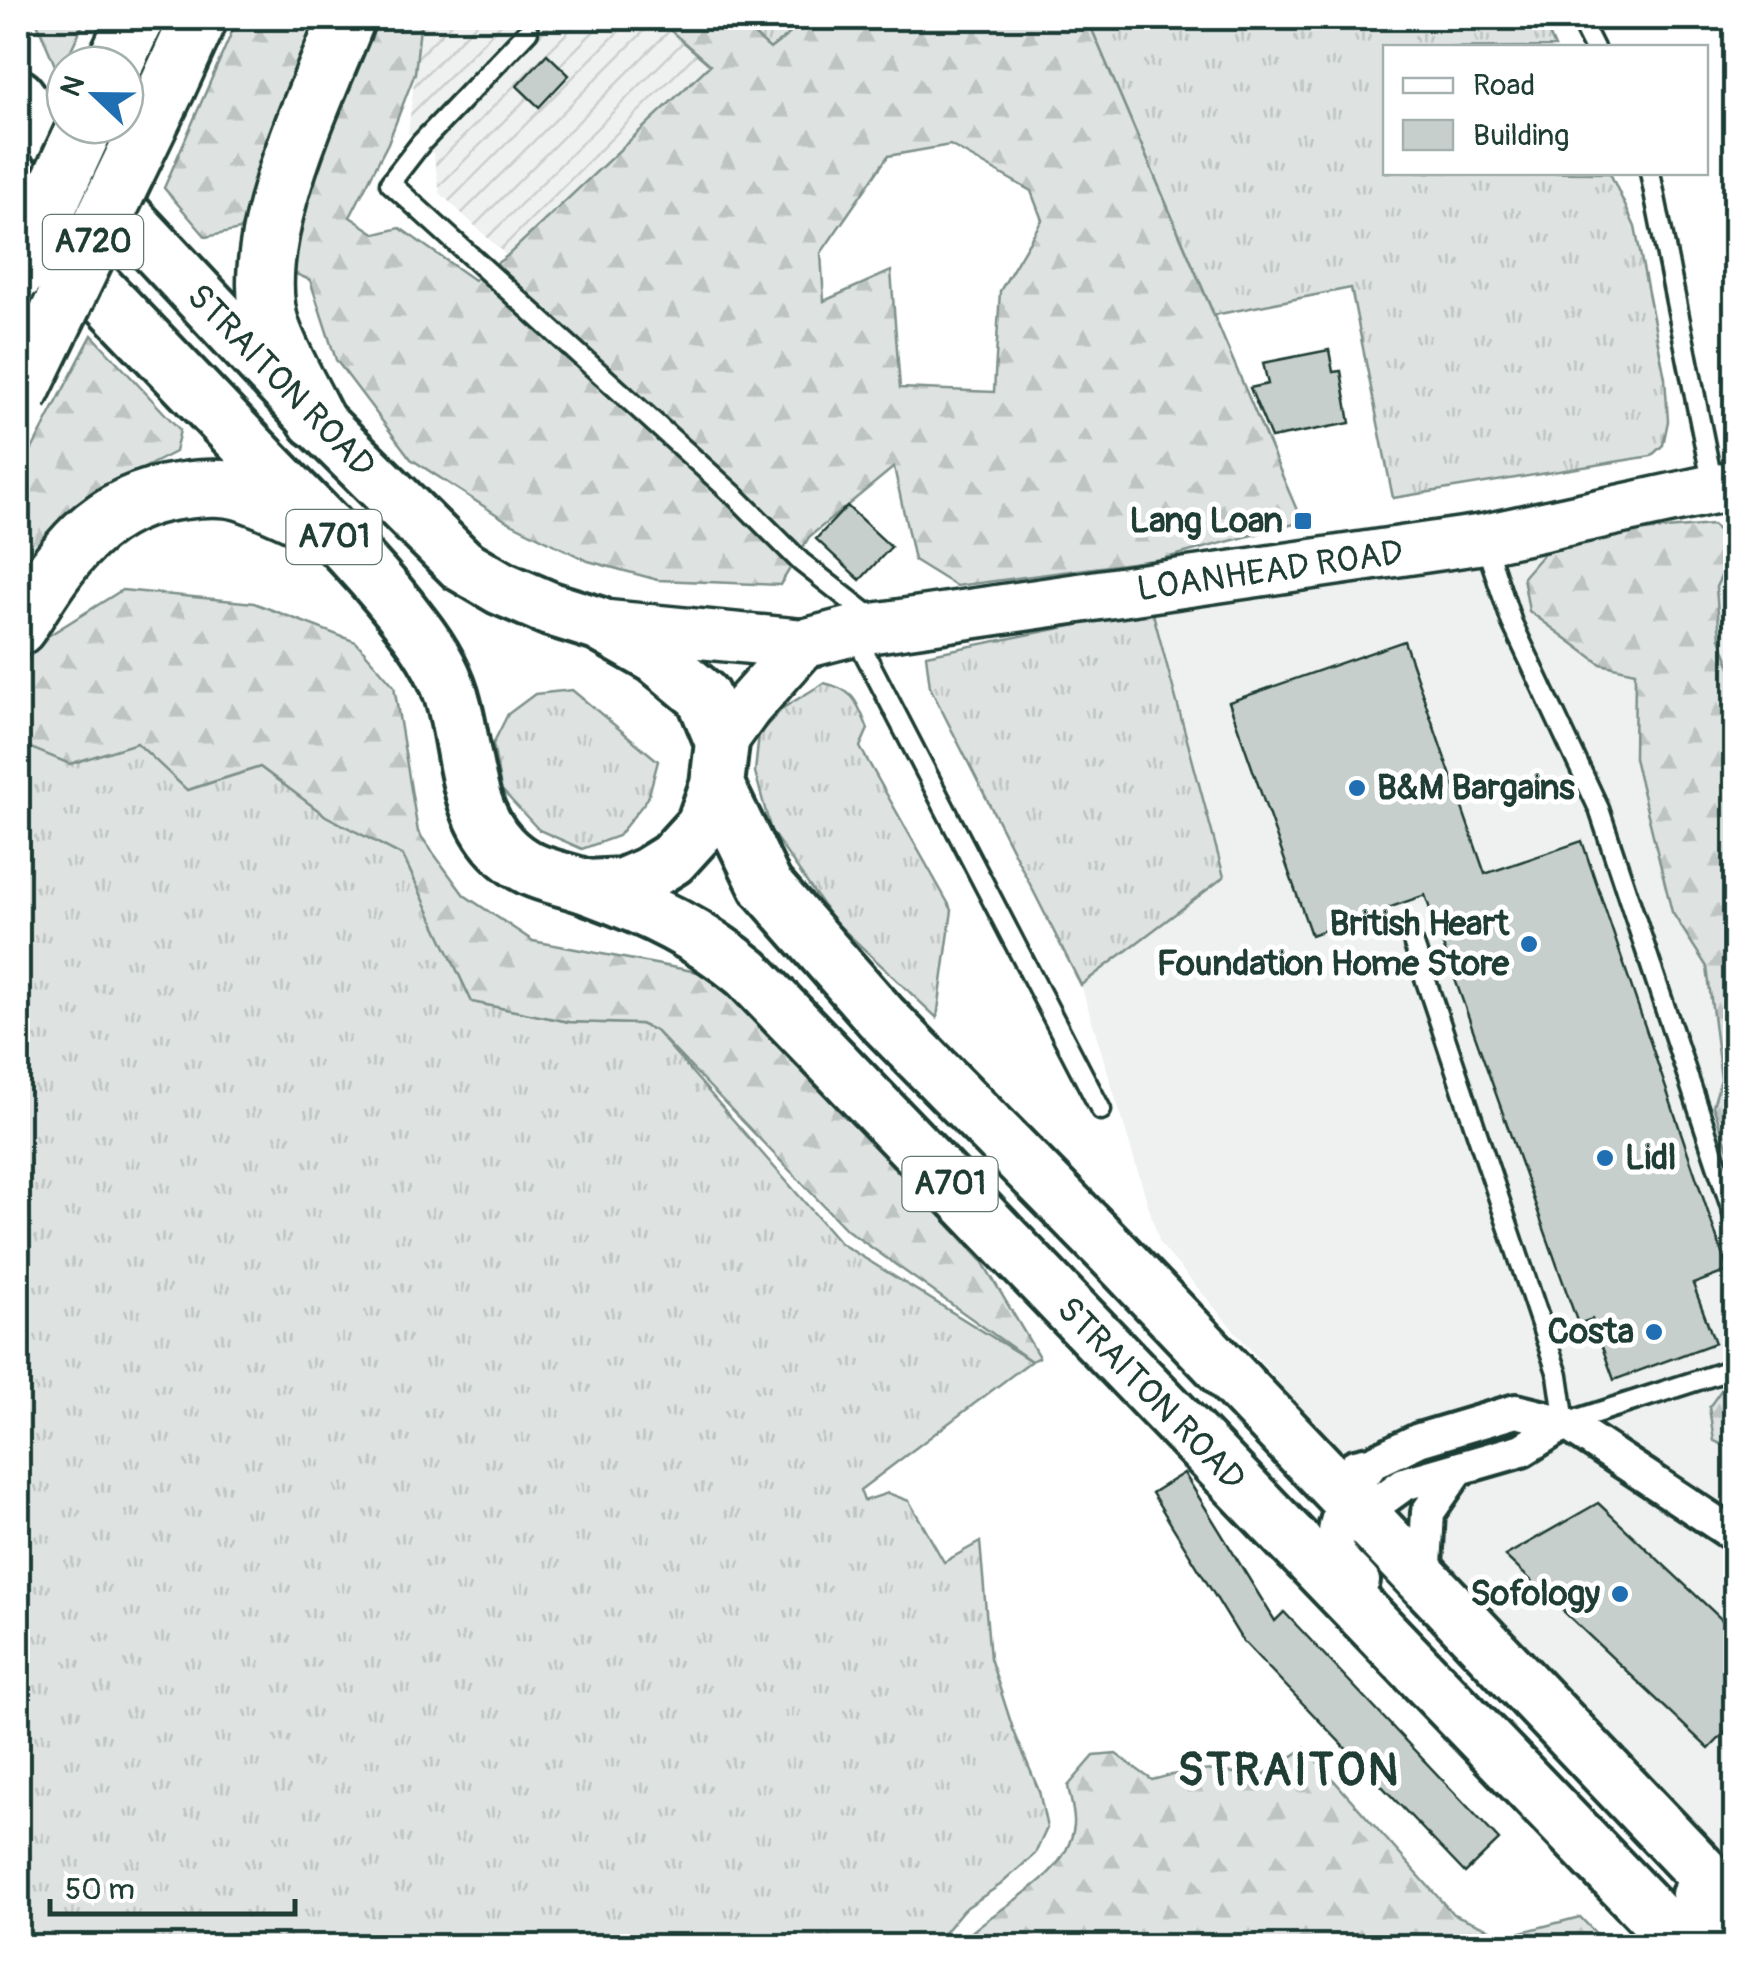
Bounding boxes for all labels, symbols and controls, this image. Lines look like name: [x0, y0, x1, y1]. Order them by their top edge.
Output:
north arrow: [45, 45, 145, 145]
legend: [1383, 45, 1708, 175]
text: Road: [1473, 67, 1535, 104]
text: N: [53, 71, 93, 102]
text: Building: [1473, 117, 1569, 154]
road number: A720: [43, 215, 143, 269]
street label: STRAITON ROAD: [177, 275, 385, 487]
place label: Lang Loan: [1129, 499, 1283, 543]
road number: A701: [286, 510, 382, 564]
marker: Lang Loan: [1292, 510, 1314, 532]
street label: LOANHEAD ROAD: [1134, 531, 1406, 611]
place label: B&M Bargains: [1377, 766, 1575, 810]
marker: B&M Bargains: [1346, 777, 1368, 799]
place label: British Heart Foundation Home Store: [1157, 902, 1510, 986]
marker: British Heart Foundation Home Store: [1518, 933, 1540, 955]
place label: Lidl: [1625, 1136, 1676, 1180]
marker: Lidl: [1594, 1147, 1616, 1169]
road number: A701: [902, 1157, 998, 1211]
street label: STRAITON ROAD: [1047, 1288, 1255, 1500]
place label: Costa: [1548, 1310, 1634, 1354]
marker: Costa: [1643, 1321, 1665, 1343]
place label: Sofology: [1470, 1572, 1600, 1616]
marker: Sofology: [1609, 1583, 1631, 1605]
district label: STRAITON: [1177, 1743, 1401, 1799]
scale bar: [50, 1854, 295, 1916]
text: 50 m: [65, 1871, 135, 1908]

